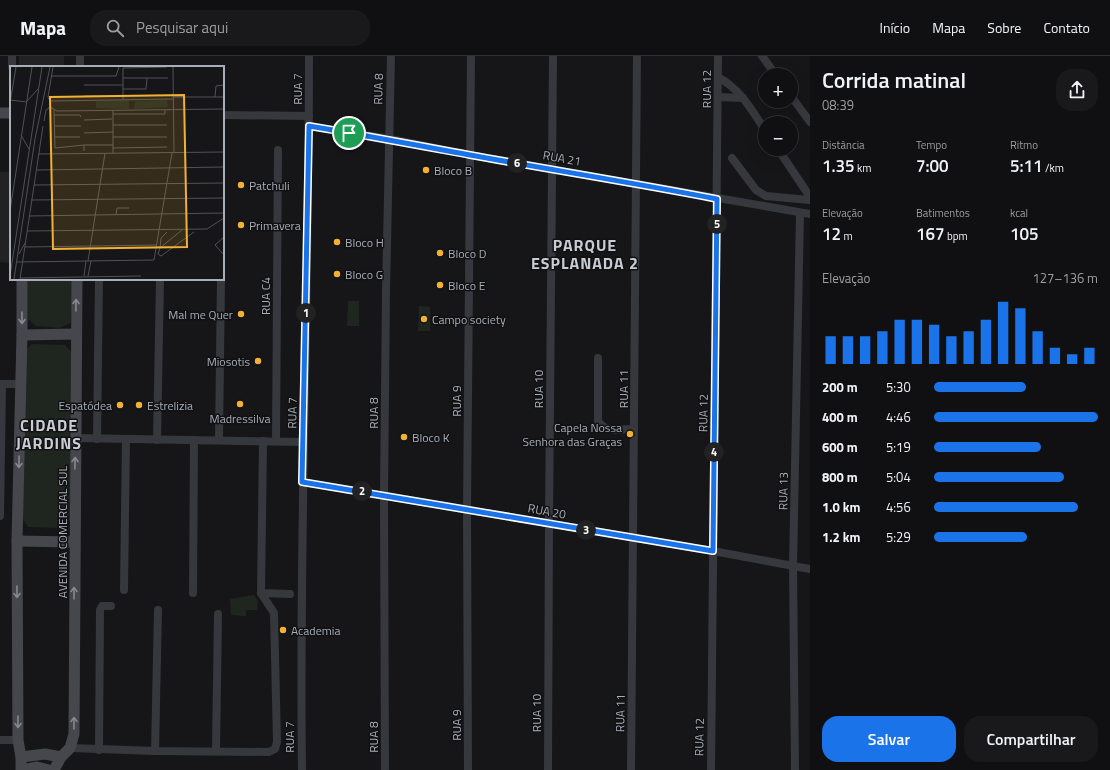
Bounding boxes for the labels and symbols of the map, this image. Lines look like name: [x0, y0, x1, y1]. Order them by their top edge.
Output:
inset map: [10, 66, 224, 280]
street label: RUA 12: [697, 70, 716, 108]
street label: RUA 7: [288, 73, 307, 105]
street label: RUA 8: [368, 73, 388, 105]
pin: [332, 116, 366, 150]
street label: RUA 21: [542, 145, 582, 171]
pin: 6: [507, 153, 527, 173]
place label: Bloco B: [434, 161, 472, 180]
marker: Bloco B: [421, 165, 431, 175]
place label: Patchuli: [249, 176, 290, 195]
marker: Patchuli: [236, 180, 246, 190]
pin: 5: [707, 214, 727, 234]
place label: Primavera: [249, 216, 301, 235]
marker: Primavera: [236, 220, 246, 230]
place label: Bloco H: [345, 233, 384, 252]
district label: PARQUE ESPLANADA 2: [531, 233, 639, 275]
marker: Bloco H: [332, 237, 342, 247]
place label: Bloco D: [448, 244, 487, 263]
marker: Bloco D: [435, 248, 445, 258]
place label: Bloco G: [345, 265, 383, 284]
marker: Bloco G: [332, 269, 342, 279]
place label: Bloco E: [448, 276, 486, 295]
street label: RUA C4: [256, 277, 275, 315]
marker: Bloco E: [435, 280, 445, 290]
one-way arrow: [72, 299, 80, 312]
pin: 1: [296, 303, 316, 323]
place label: Mal me Quer: [168, 305, 233, 324]
marker: Mal me Quer: [236, 309, 246, 319]
place label: Campo society: [432, 310, 506, 329]
one-way arrow: [18, 311, 26, 324]
marker: Campo society: [419, 314, 429, 324]
place label: Miosotis: [207, 352, 250, 371]
marker: Miosotis: [253, 356, 263, 366]
street label: RUA 10: [529, 370, 548, 408]
street label: RUA 11: [614, 370, 633, 408]
street label: RUA 9: [447, 385, 466, 417]
street label: RUA 12: [693, 394, 713, 432]
place label: Espatódea: [58, 396, 112, 415]
place label: Estrelizia: [147, 396, 193, 415]
street label: RUA 7: [282, 397, 302, 429]
street label: RUA 8: [364, 397, 383, 429]
marker: Madressilva: [235, 399, 245, 409]
marker: Espatódea: [115, 400, 125, 410]
marker: Estrelizia: [134, 400, 144, 410]
place label: Madressilva: [210, 409, 270, 428]
district label: CIDADE JARDINS: [16, 413, 82, 455]
place label: Capela Nossa Senhora das Graças: [522, 418, 622, 451]
place label: Bloco K: [412, 428, 450, 447]
marker: Capela Nossa Senhora das Graças: [625, 429, 635, 439]
marker: Bloco K: [399, 432, 409, 442]
pin: 4: [704, 442, 724, 462]
one-way arrow: [15, 455, 23, 468]
one-way arrow: [71, 457, 79, 470]
street label: AVENIDA COMERCIAL SUL: [53, 466, 72, 598]
street label: RUA 13: [773, 472, 793, 510]
pin: 2: [352, 481, 372, 501]
street label: RUA 20: [527, 498, 568, 524]
pin: 3: [576, 520, 596, 540]
one-way arrow: [13, 585, 21, 598]
one-way arrow: [70, 587, 78, 600]
place label: Academia: [291, 621, 340, 640]
marker: Academia: [278, 625, 288, 635]
street label: RUA 10: [527, 694, 546, 732]
street label: RUA 11: [610, 694, 630, 732]
street label: RUA 9: [447, 709, 466, 741]
one-way arrow: [14, 715, 22, 728]
one-way arrow: [70, 717, 78, 730]
street label: RUA 12: [689, 718, 709, 756]
street label: RUA 7: [280, 721, 299, 753]
street label: RUA 8: [364, 721, 383, 753]

